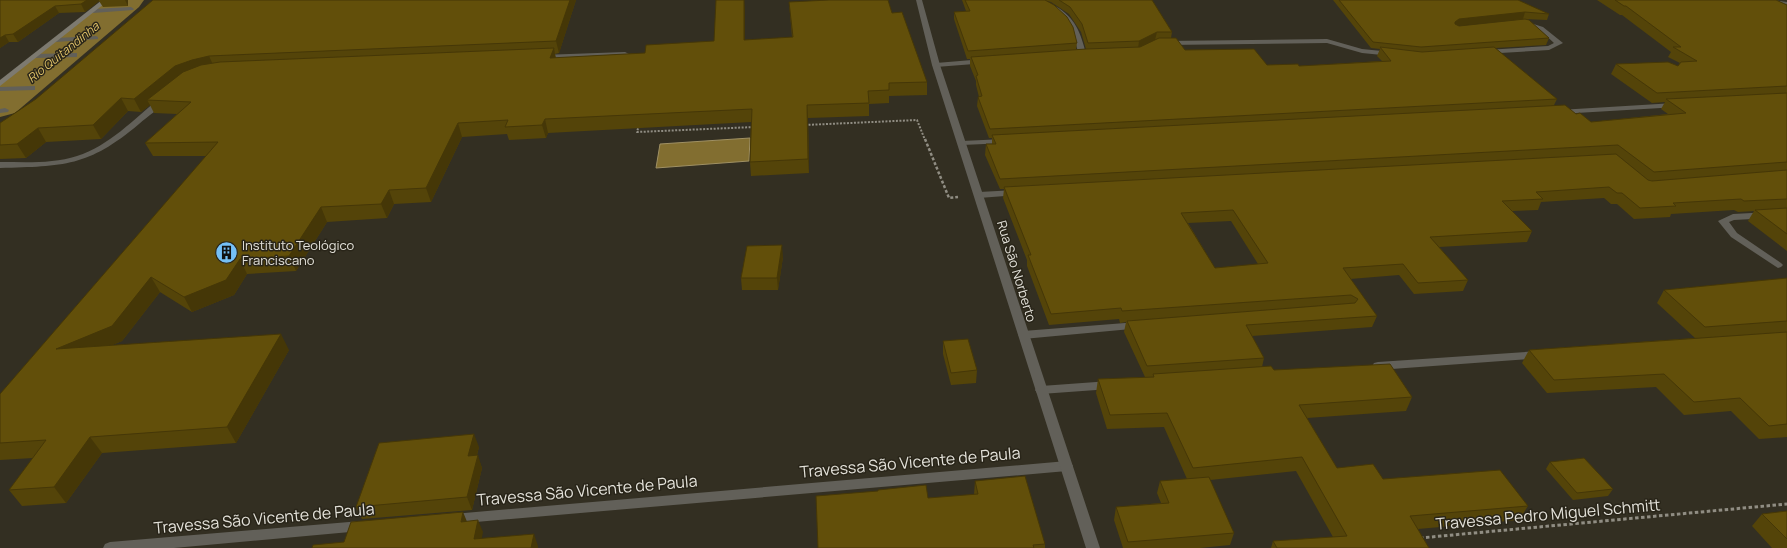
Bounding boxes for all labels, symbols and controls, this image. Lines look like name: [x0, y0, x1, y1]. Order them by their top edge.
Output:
water label: Rio Quitandinha: [24, 17, 104, 86]
street label: Rua São Norberto: [993, 218, 1041, 324]
place label: Instituto Teológico Franciscano: [242, 236, 354, 269]
building icon: Instituto Teológico Franciscano: [213, 239, 239, 265]
street label: Travessa São Vicente de Paula: [799, 441, 1021, 483]
street label: Travessa São Vicente de Paula: [476, 469, 698, 511]
street label: Travessa Pedro Miguel Schmitt: [1435, 493, 1661, 535]
street label: Travessa São Vicente de Paula: [153, 497, 375, 539]

